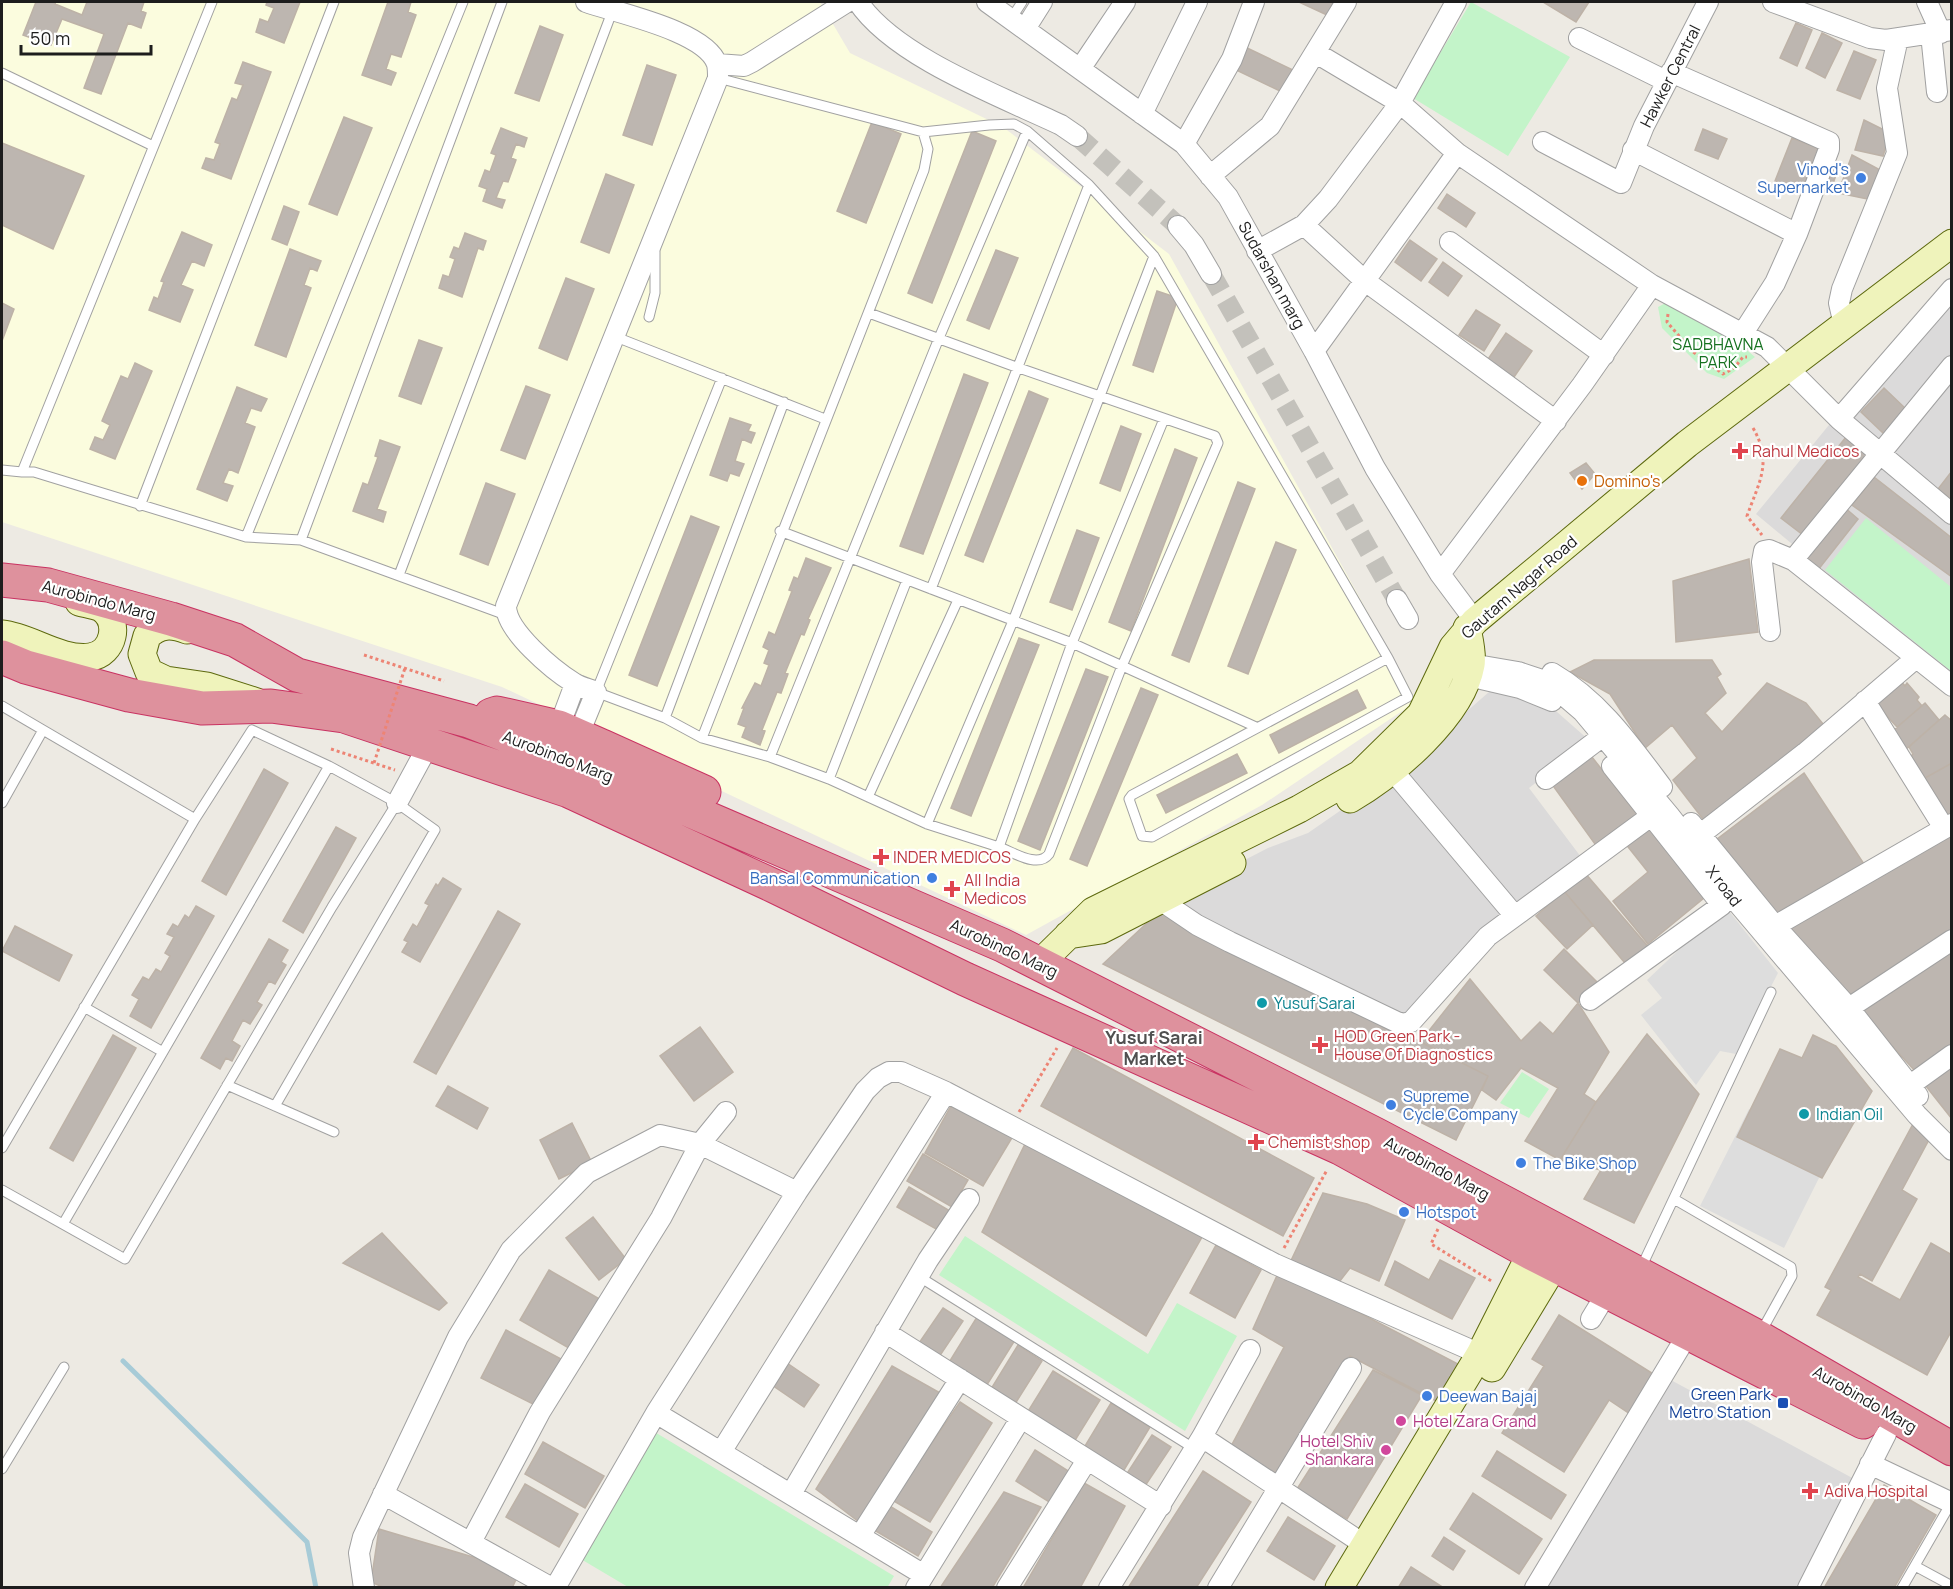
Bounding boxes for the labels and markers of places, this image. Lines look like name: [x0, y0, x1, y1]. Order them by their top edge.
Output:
place label: Vinod's Supernarket: [1757, 158, 1849, 198]
marker: Vinod's Supernarket: [1854, 171, 1868, 185]
place label: Rahul Medicos: [1752, 440, 1859, 462]
marker: Rahul Medicos: [1733, 444, 1747, 458]
place label: Domino's: [1594, 470, 1660, 492]
marker: Domino's: [1575, 474, 1589, 488]
place label: INDER MEDICOS: [893, 846, 1011, 868]
marker: INDER MEDICOS: [874, 850, 888, 864]
place label: Bansal Communication: [750, 867, 920, 889]
place label: All India Medicos: [964, 869, 1026, 909]
marker: Bansal Communication: [925, 871, 939, 885]
marker: All India Medicos: [945, 882, 959, 896]
place label: Yusuf Sarai: [1274, 992, 1355, 1014]
marker: Yusuf Sarai: [1255, 996, 1269, 1010]
place label: HOD Green Park - House Of Diagnostics: [1334, 1025, 1493, 1065]
marker: HOD Green Park - House Of Diagnostics: [1311, 1036, 1329, 1054]
place label: Supreme Cycle Company: [1403, 1085, 1518, 1125]
marker: Supreme Cycle Company: [1384, 1098, 1398, 1112]
place label: Indian Oil: [1816, 1103, 1883, 1125]
marker: Indian Oil: [1797, 1107, 1811, 1121]
place label: Chemist shop: [1268, 1131, 1370, 1153]
marker: Chemist shop: [1249, 1135, 1263, 1149]
place label: The Bike Shop: [1533, 1152, 1637, 1174]
marker: The Bike Shop: [1514, 1156, 1528, 1170]
place label: Hotspot: [1416, 1201, 1477, 1223]
marker: Hotspot: [1397, 1205, 1411, 1219]
place label: Green Park Metro Station: [1669, 1383, 1772, 1423]
place label: Deewan Bajaj: [1439, 1385, 1537, 1407]
marker: Deewan Bajaj: [1420, 1389, 1434, 1403]
marker: Green Park Metro Station: [1776, 1396, 1790, 1410]
place label: Hotel Zara Grand: [1413, 1410, 1537, 1432]
marker: Hotel Zara Grand: [1394, 1414, 1408, 1428]
place label: Hotel Shiv Shankara: [1300, 1430, 1374, 1470]
marker: Hotel Shiv Shankara: [1379, 1443, 1393, 1457]
place label: Adiva Hospital: [1824, 1480, 1928, 1502]
marker: Adiva Hospital: [1801, 1482, 1819, 1500]

